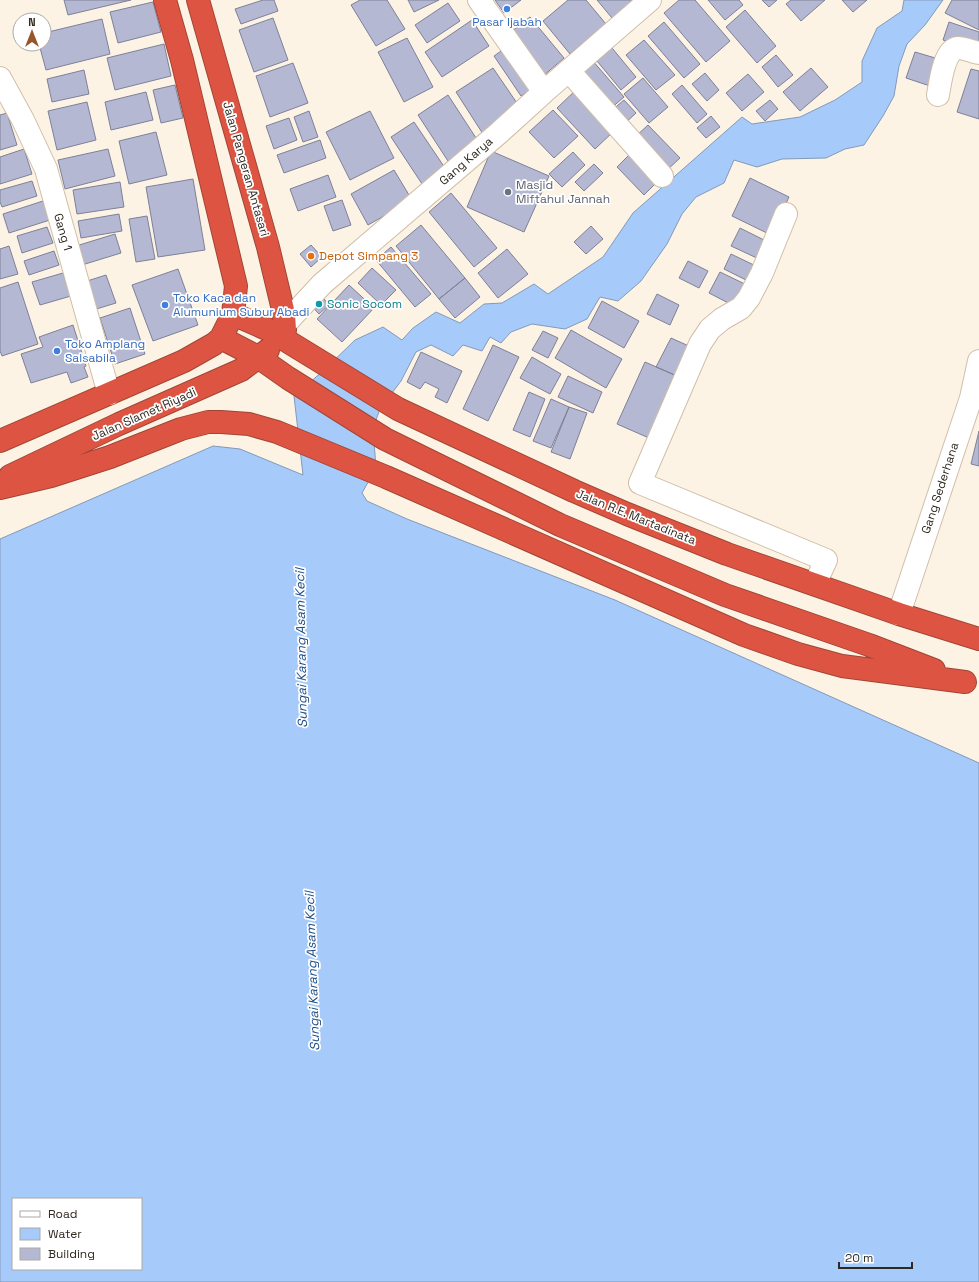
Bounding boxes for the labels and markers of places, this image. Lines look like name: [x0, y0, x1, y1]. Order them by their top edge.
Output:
marker: Pasar Ijabah: [502, 4, 512, 14]
place label: Pasar Ijabah: [472, 14, 542, 30]
place label: Masjid Miftahul Jannah: [516, 177, 610, 207]
marker: Masjid Miftahul Jannah: [503, 187, 513, 197]
place label: Depot Simpang 3: [319, 248, 418, 264]
marker: Depot Simpang 3: [306, 251, 316, 261]
place label: Toko Kaca dan Alumunium Subur Abadi: [173, 290, 309, 320]
place label: Sonic Socom: [327, 296, 402, 312]
marker: Sonic Socom: [314, 299, 324, 309]
marker: Toko Kaca dan Alumunium Subur Abadi: [160, 300, 170, 310]
place label: Toko Amplang Salsabila: [65, 336, 145, 366]
marker: Toko Amplang Salsabila: [52, 346, 62, 356]

